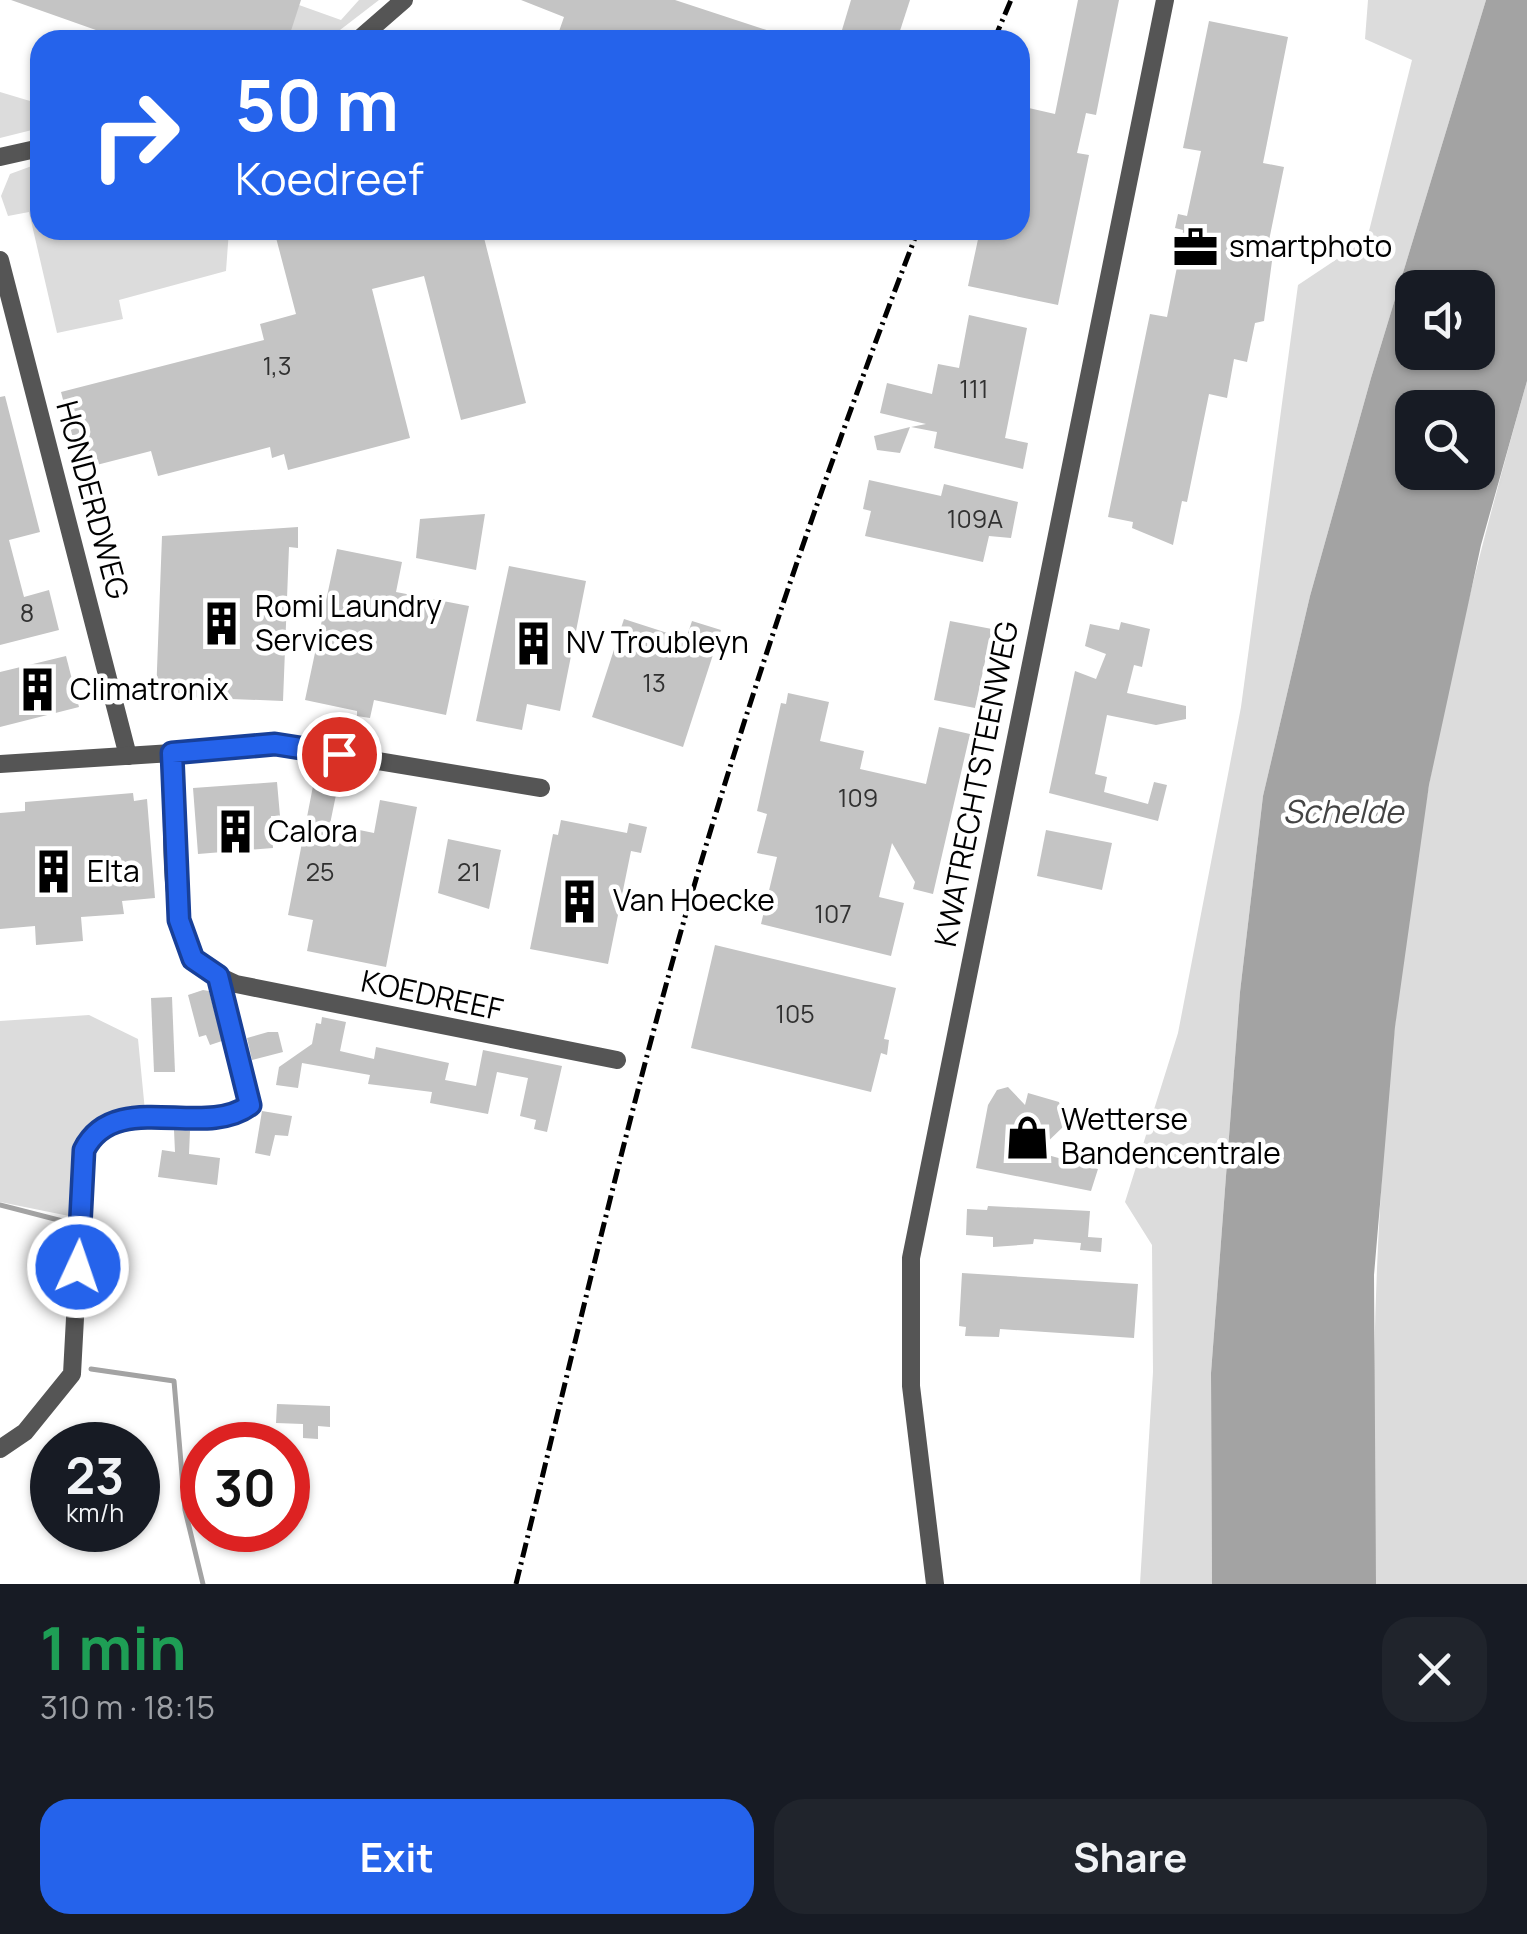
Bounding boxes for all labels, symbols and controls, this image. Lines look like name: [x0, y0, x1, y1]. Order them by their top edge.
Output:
text: 50 m: [235, 56, 399, 152]
icon: right: [70, 70, 200, 200]
text: Koedreef: [235, 147, 424, 209]
office icon: smartphoto: [1172, 223, 1220, 271]
place label: smartphoto: [1229, 225, 1392, 266]
map controls: [1395, 270, 1495, 490]
button: sound: [1395, 270, 1495, 370]
house number: 1,3: [262, 348, 292, 383]
house number: 111: [959, 371, 989, 406]
button: search: [1395, 390, 1495, 490]
street label: HONDERDWEG: [47, 396, 140, 603]
house number: 109A: [947, 501, 1003, 536]
place label: Romi Laundry Services: [255, 585, 442, 660]
house number: 8: [20, 595, 34, 630]
building icon: Romi Laundry Services: [198, 600, 246, 648]
street label: KWATRECHTSTEENWEG: [924, 618, 1027, 950]
building icon: NV Troubleyn: [509, 619, 557, 667]
place label: NV Troubleyn: [566, 621, 749, 662]
house number: 13: [642, 665, 666, 700]
building icon: Climatronix: [13, 666, 61, 714]
place label: Climatronix: [70, 668, 229, 709]
pin: [297, 712, 382, 797]
icon: arrive: [312, 727, 367, 782]
house number: 109: [838, 780, 878, 815]
water label: Schelde: [1283, 789, 1405, 833]
building icon: Calora: [211, 808, 259, 856]
place label: Calora: [268, 810, 358, 851]
building icon: Elta: [30, 848, 78, 896]
place label: Elta: [87, 850, 140, 891]
house number: 25: [306, 854, 334, 889]
house number: 21: [457, 854, 481, 889]
building icon: Van Hoecke: [556, 877, 604, 925]
place label: Van Hoecke: [613, 879, 775, 920]
house number: 107: [814, 896, 852, 931]
street label: KOEDREEF: [358, 960, 507, 1030]
house number: 105: [775, 996, 815, 1031]
place label: Wetterse Bandencentrale: [1061, 1098, 1281, 1173]
shop icon: Wetterse Bandencentrale: [1004, 1113, 1052, 1161]
position arrow: [26, 1215, 130, 1319]
speed limit sign: 30: [180, 1422, 310, 1552]
text: 23: [66, 1441, 124, 1509]
text: km/h: [66, 1495, 124, 1530]
text: 1 min: [40, 1606, 187, 1688]
button: close: [1382, 1617, 1487, 1722]
text: 310 m · 18:15: [40, 1685, 215, 1729]
button: Exit: [40, 1799, 754, 1914]
button: Share: [774, 1799, 1487, 1914]

